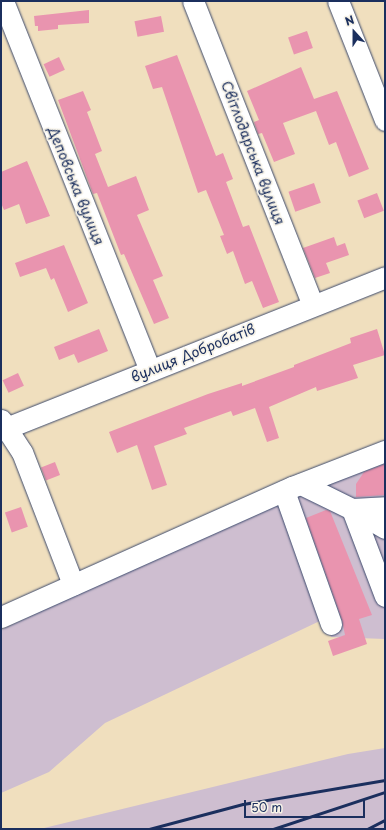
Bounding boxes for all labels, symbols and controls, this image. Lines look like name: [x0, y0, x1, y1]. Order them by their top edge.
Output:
text: N: [342, 11, 357, 30]
north arrow: [334, 12, 374, 52]
street label: Світлодарська вулиця: [218, 78, 288, 228]
street label: Деповська вулиця: [44, 124, 108, 248]
street label: вулиця Добробатів: [129, 320, 257, 386]
scale bar: [246, 792, 367, 818]
text: 50 m: [251, 798, 282, 816]

